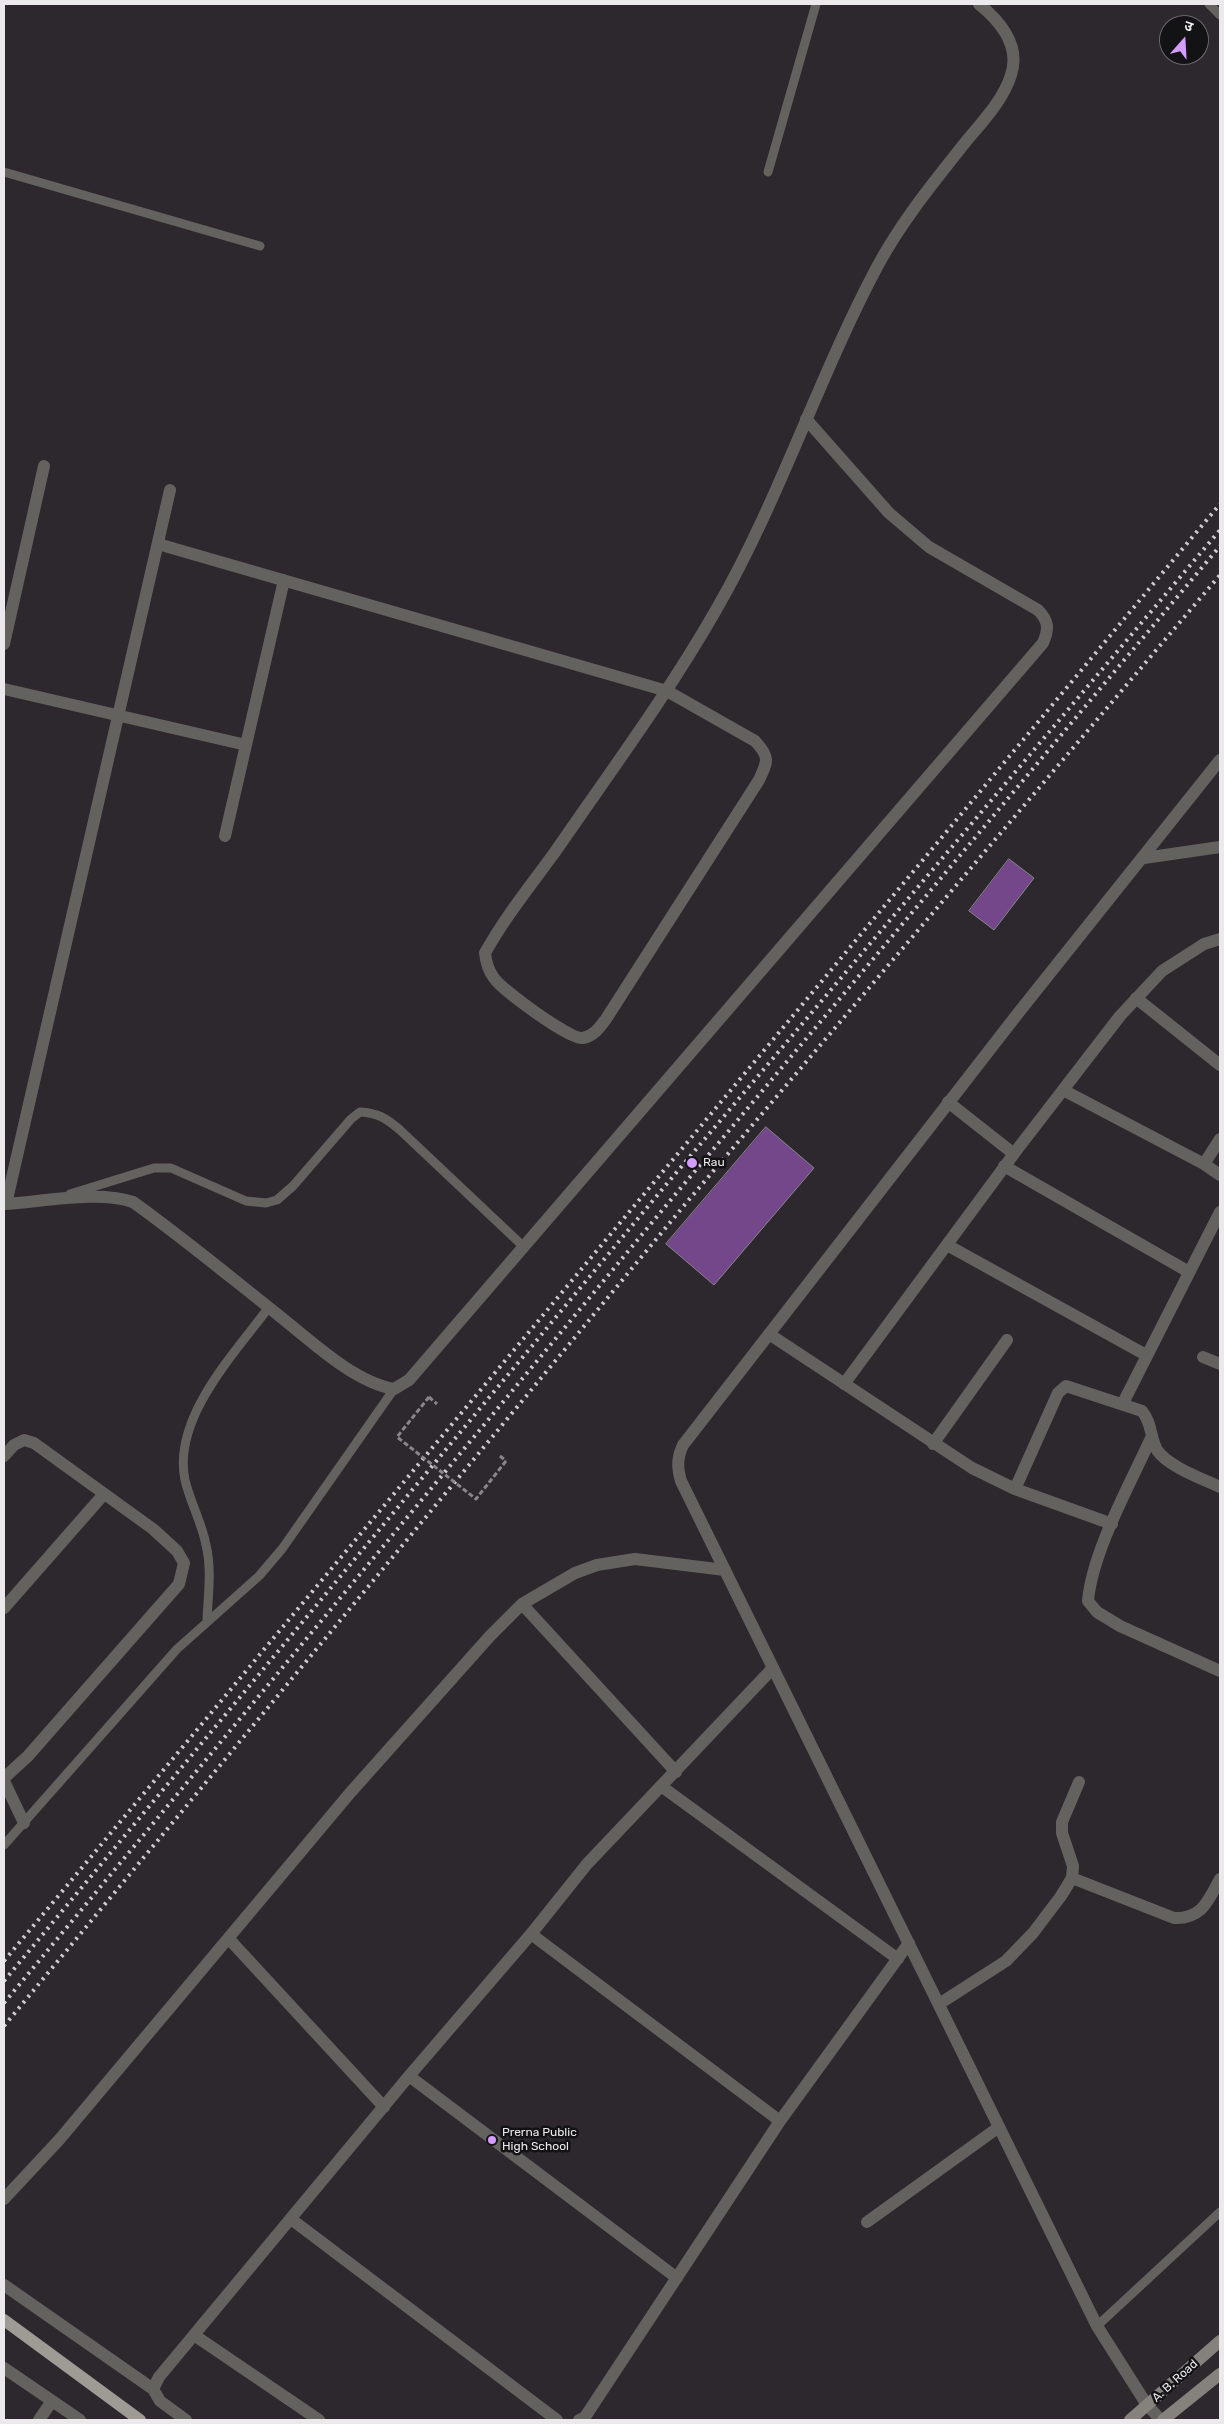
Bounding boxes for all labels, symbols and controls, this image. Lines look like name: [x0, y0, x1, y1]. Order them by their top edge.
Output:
north arrow: [1159, 15, 1209, 65]
text: उ: [1182, 17, 1195, 36]
marker: Rau: [685, 1156, 699, 1170]
place label: Rau: [703, 1156, 725, 1170]
place label: Prerna Public High School: [502, 2126, 577, 2154]
marker: Prerna Public High School: [486, 2134, 498, 2146]
street label: A. B. Road: [1149, 2357, 1201, 2405]

